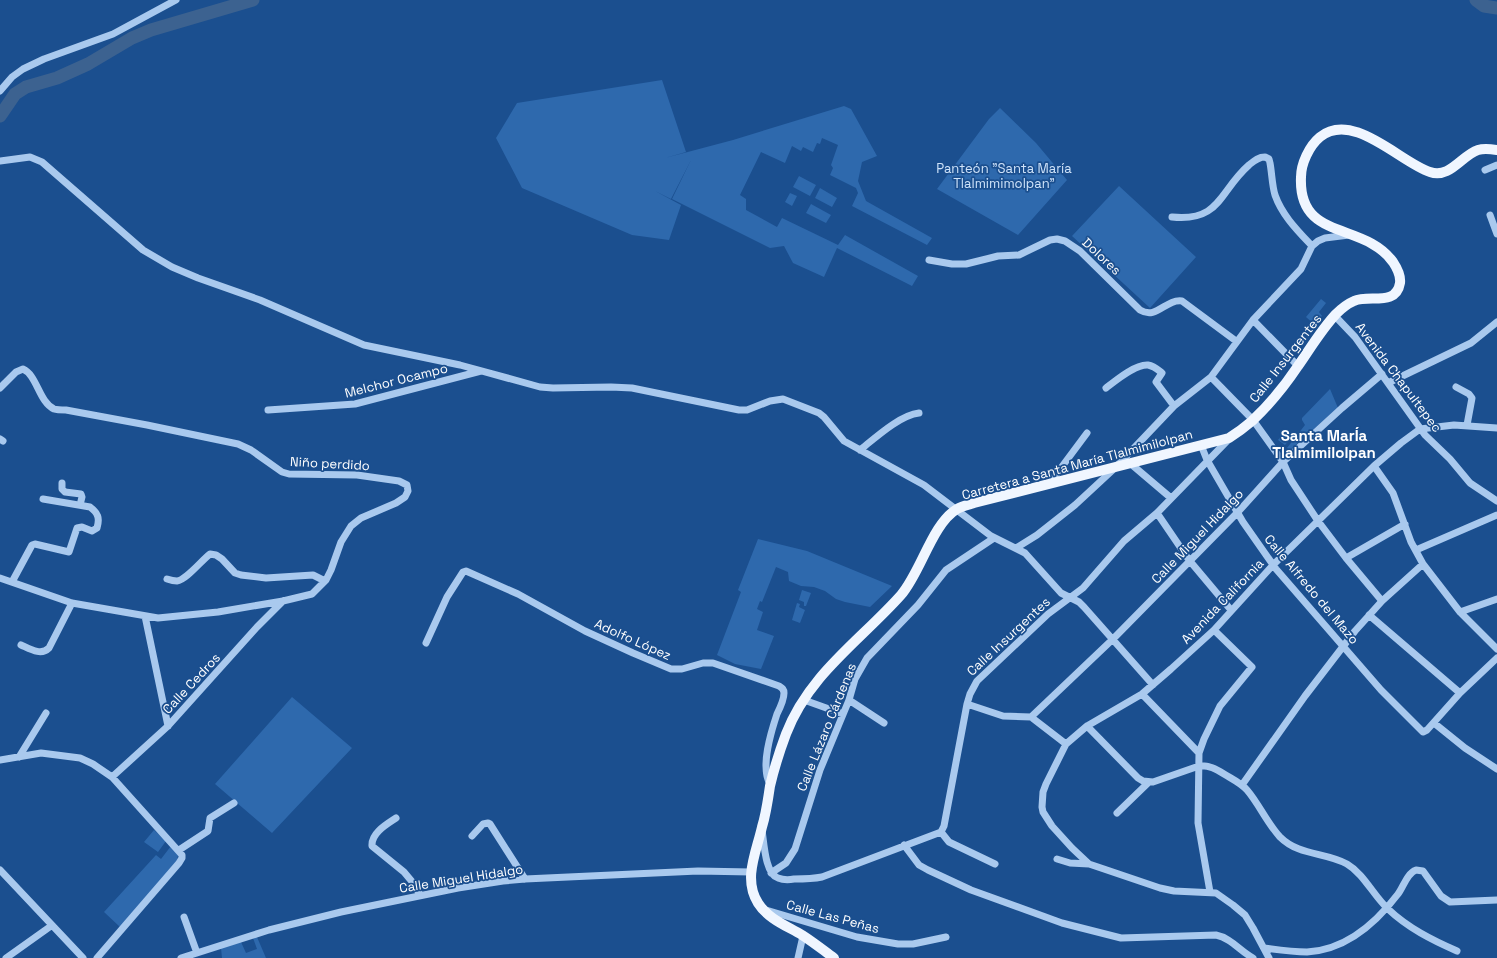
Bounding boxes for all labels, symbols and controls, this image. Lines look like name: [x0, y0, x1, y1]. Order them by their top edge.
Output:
park label: Panteón "Santa María Tlalmimimolpan": [936, 160, 1072, 192]
street label: Dolores: [1079, 234, 1125, 279]
street label: Calle Insurgentes: [1245, 310, 1325, 406]
street label: Avenida Chapultepec: [1352, 319, 1446, 436]
street label: Melchor Ocampo: [343, 359, 449, 402]
street label: Carretera a Santa María Tlalmimilolpan: [960, 425, 1194, 504]
district label: Santa MarÍa Tlalmimilolpan: [1272, 426, 1376, 462]
street label: Niño perdido: [290, 453, 370, 474]
street label: Calle Miguel Hidalgo: [1148, 485, 1247, 587]
street label: Calle Alfredo del Mazo: [1261, 531, 1363, 648]
street label: Avenida California: [1177, 555, 1268, 648]
street label: Calle Insurgentes: [963, 593, 1054, 679]
street label: Adolfo López: [592, 615, 674, 664]
street label: Calle Cedros: [159, 649, 224, 717]
street label: Calle Lázaro Cárdenas: [793, 660, 860, 794]
street label: Calle Miguel Hidalgo: [398, 860, 524, 897]
street label: Calle Las Peñas: [785, 896, 881, 937]

